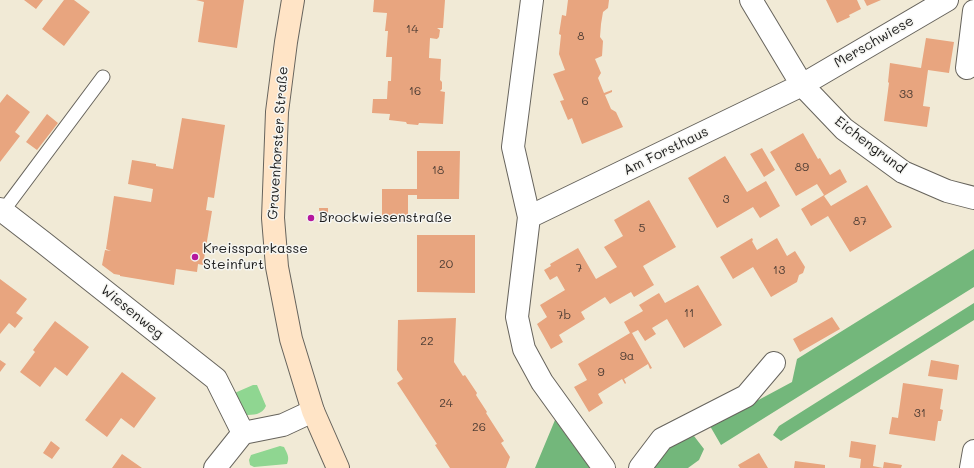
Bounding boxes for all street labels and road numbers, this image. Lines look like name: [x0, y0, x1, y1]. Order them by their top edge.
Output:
street label: Merschwiese: [831, 12, 917, 72]
street label: Gravenhorster Straße: [264, 66, 292, 220]
street label: Eichengrund: [831, 113, 909, 177]
street label: Am Forsthaus: [621, 123, 711, 179]
street label: Wiesenweg: [97, 282, 167, 342]

